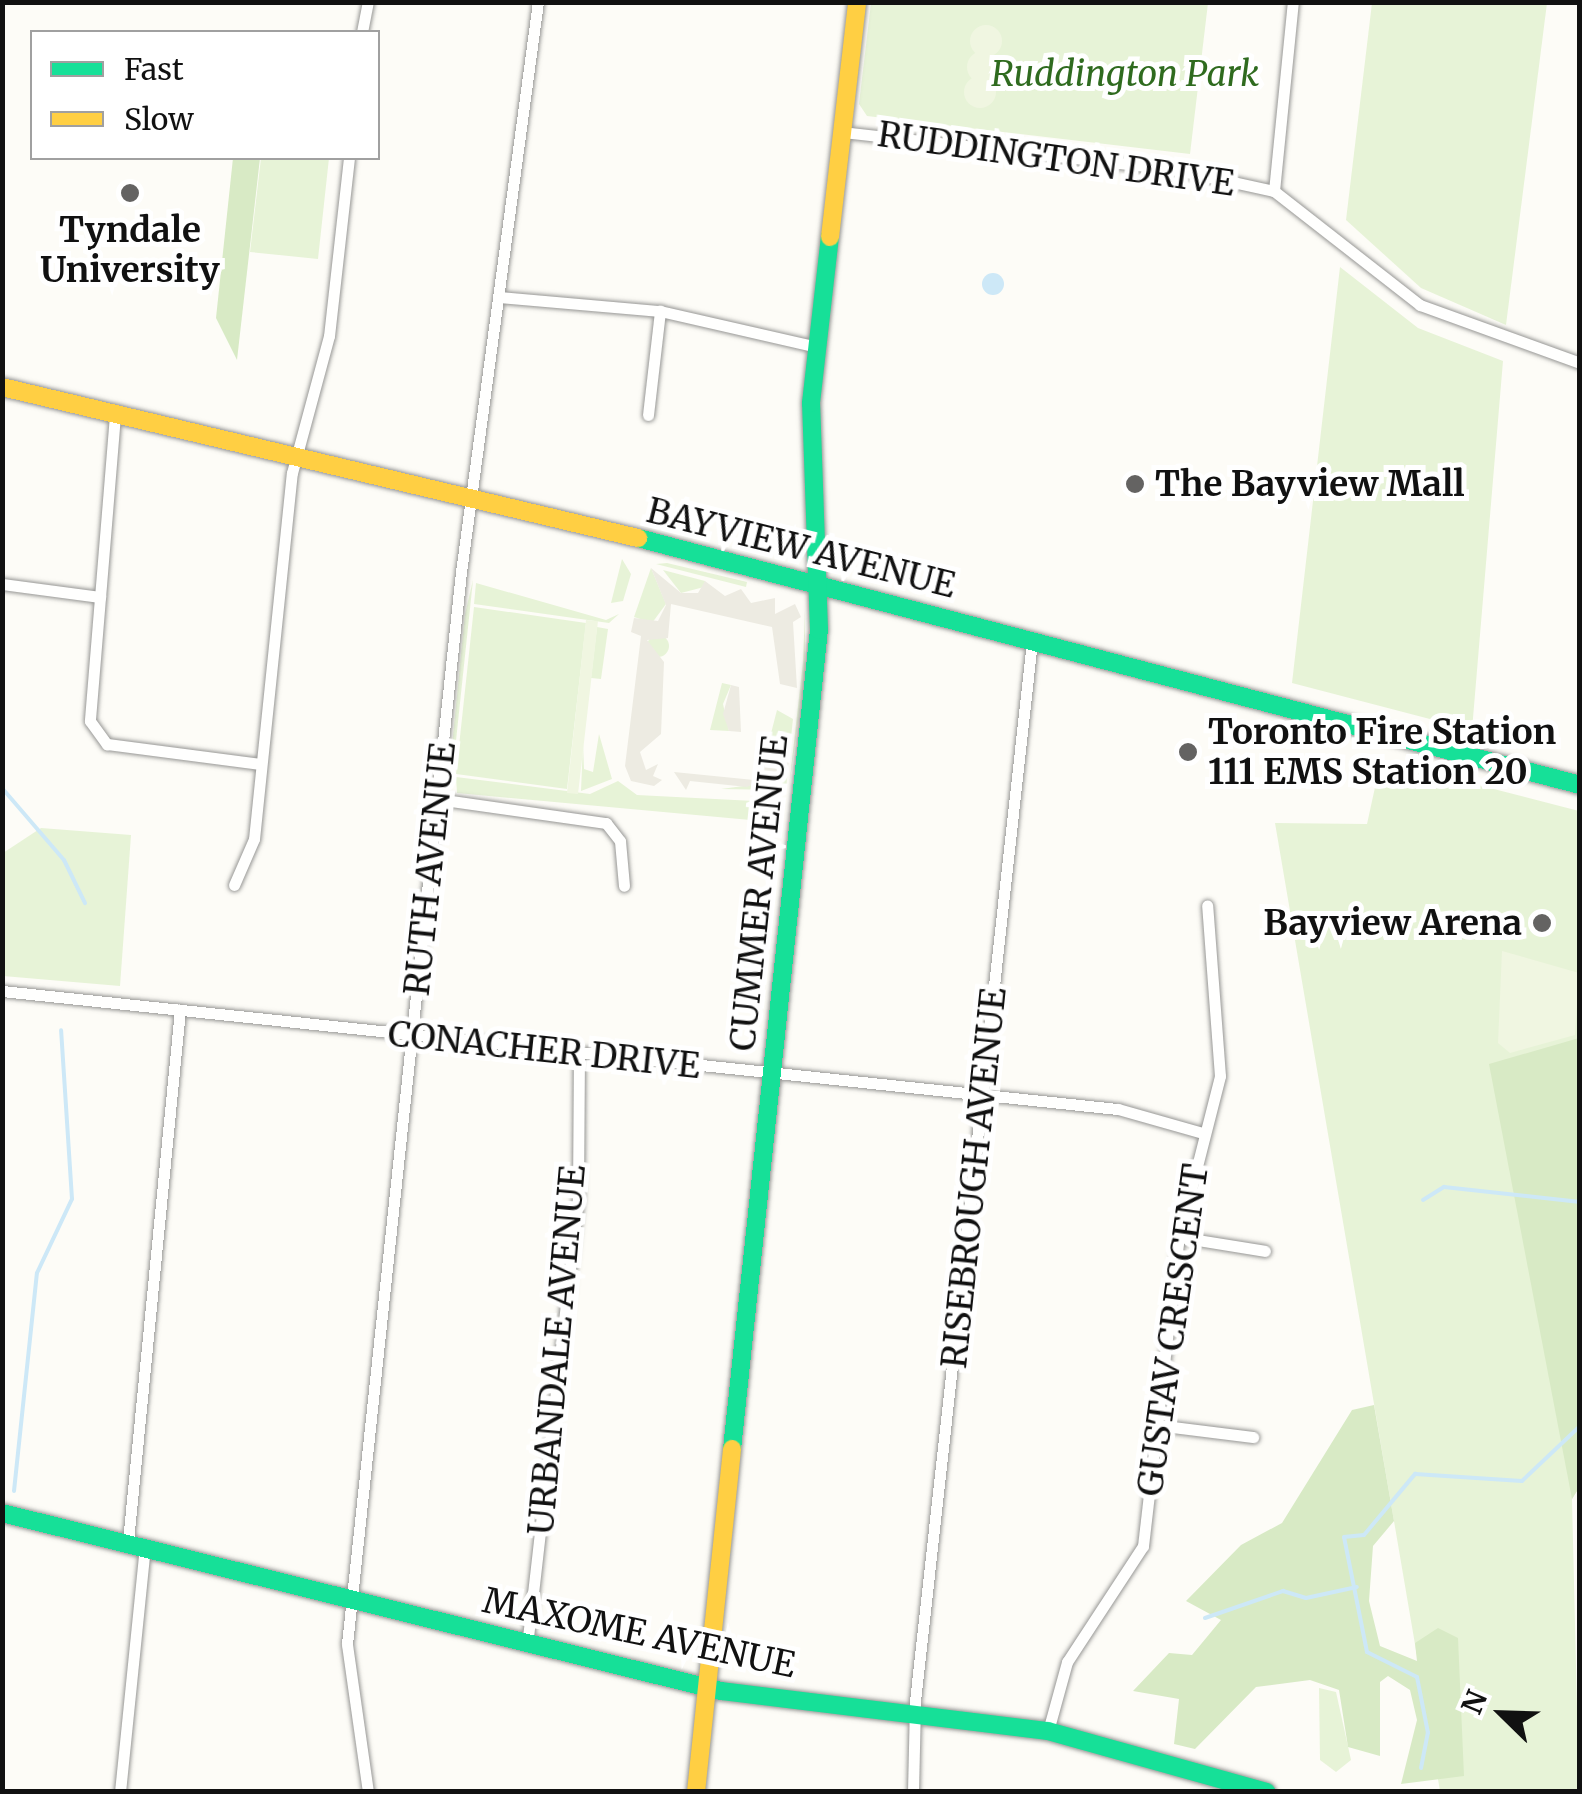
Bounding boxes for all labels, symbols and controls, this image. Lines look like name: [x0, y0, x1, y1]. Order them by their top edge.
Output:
legend: [30, 30, 380, 160]
text: Fast: [124, 50, 184, 88]
park label: Ruddington Park: [991, 53, 1259, 95]
text: Slow: [124, 100, 194, 138]
street label: RUDDINGTON DRIVE: [875, 113, 1237, 205]
marker: Tyndale University: [119, 182, 141, 204]
place label: Tyndale University: [40, 209, 220, 291]
place label: The Bayview Mall: [1155, 463, 1465, 505]
marker: The Bayview Mall: [1124, 473, 1146, 495]
street label: BAYVIEW AVENUE: [642, 489, 960, 607]
place label: Toronto Fire Station 111 EMS Station 20: [1208, 711, 1556, 793]
street label: CUMMER AVENUE: [722, 733, 796, 1053]
street label: RUTH AVENUE: [396, 740, 464, 998]
marker: Toronto Fire Station 111 EMS Station 20: [1177, 741, 1199, 763]
place label: Bayview Arena: [1263, 902, 1522, 944]
marker: Bayview Arena: [1531, 912, 1553, 934]
street label: RISEBROUGH AVENUE: [933, 986, 1015, 1370]
street label: CONACHER DRIVE: [386, 1013, 702, 1087]
street label: GUSTAV CRESCENT: [1129, 1161, 1217, 1499]
street label: URBANDALE AVENUE: [520, 1163, 594, 1537]
street label: MAXOME AVENUE: [479, 1579, 799, 1687]
north arrow: [1452, 1664, 1552, 1764]
text: N: [1453, 1685, 1495, 1719]

